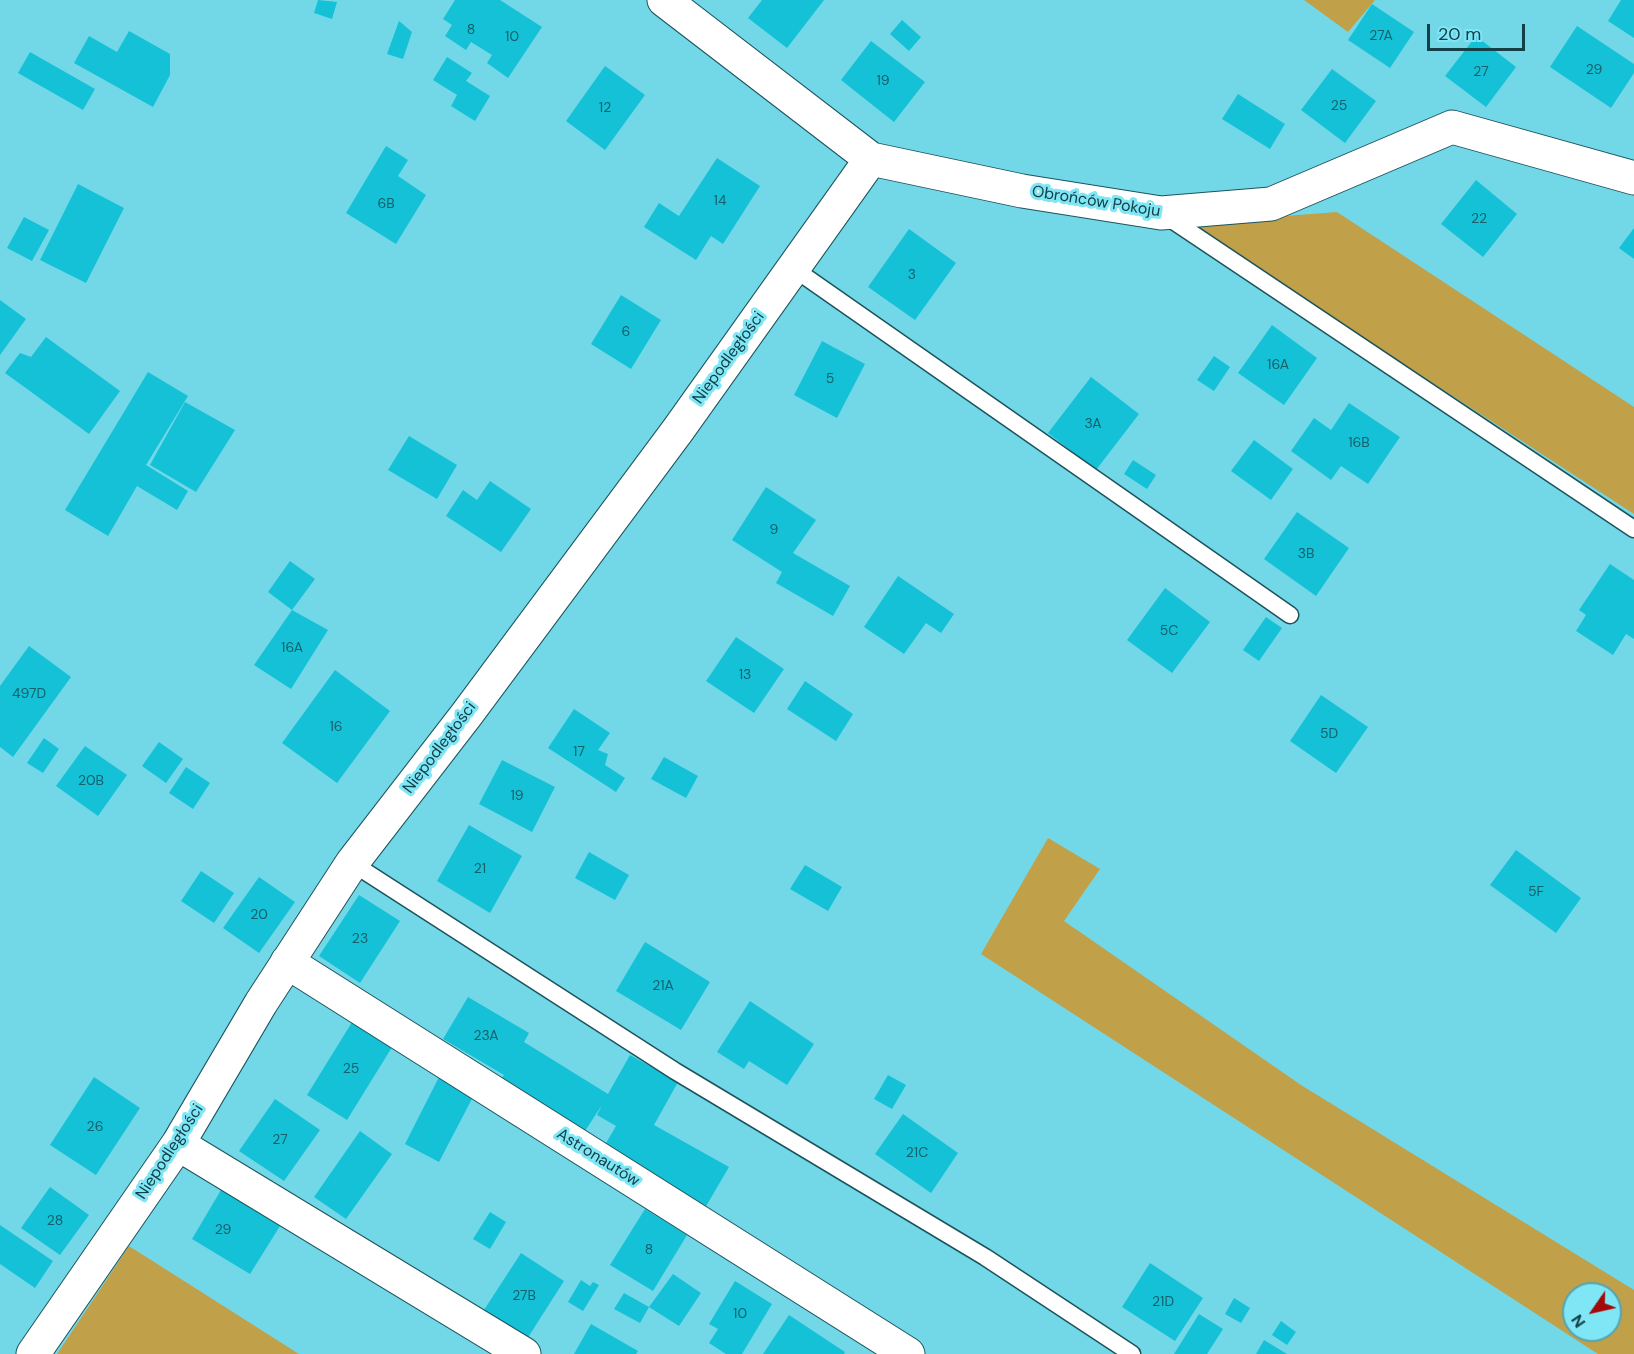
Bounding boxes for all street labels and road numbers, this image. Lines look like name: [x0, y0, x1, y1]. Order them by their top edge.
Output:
street label: Obrońców Pokoju: [1030, 182, 1162, 222]
street label: Niepodległości: [689, 308, 769, 408]
street label: Niepodległości: [399, 698, 481, 798]
street label: Niepodległości: [132, 1101, 208, 1203]
street label: Astronautów: [553, 1125, 643, 1191]

